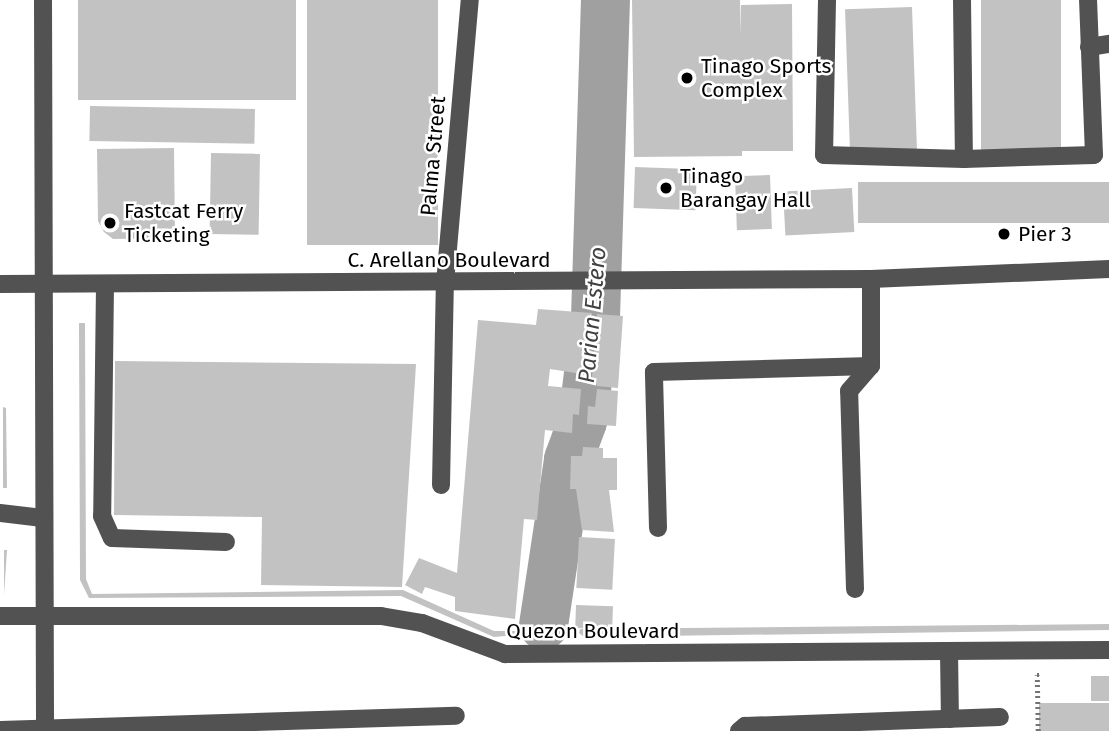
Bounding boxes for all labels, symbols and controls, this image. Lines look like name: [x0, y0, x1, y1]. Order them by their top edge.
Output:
place label: Tinago Sports Complex: [701, 53, 831, 103]
marker: Tinago Sports Complex: [679, 70, 695, 86]
street label: Palma Street: [415, 95, 451, 217]
place label: Tinago Barangay Hall: [680, 163, 811, 213]
marker: Tinago Barangay Hall: [658, 180, 674, 196]
place label: Fastcat Ferry Ticketing: [124, 198, 243, 248]
marker: Fastcat Ferry Ticketing: [102, 215, 118, 231]
place label: Pier 3: [1018, 221, 1072, 247]
marker: Pier 3: [996, 226, 1012, 242]
water label: Parian Estero: [572, 246, 612, 384]
street label: C. Arellano Boulevard: [347, 247, 551, 273]
street label: Quezon Boulevard: [506, 618, 680, 644]

